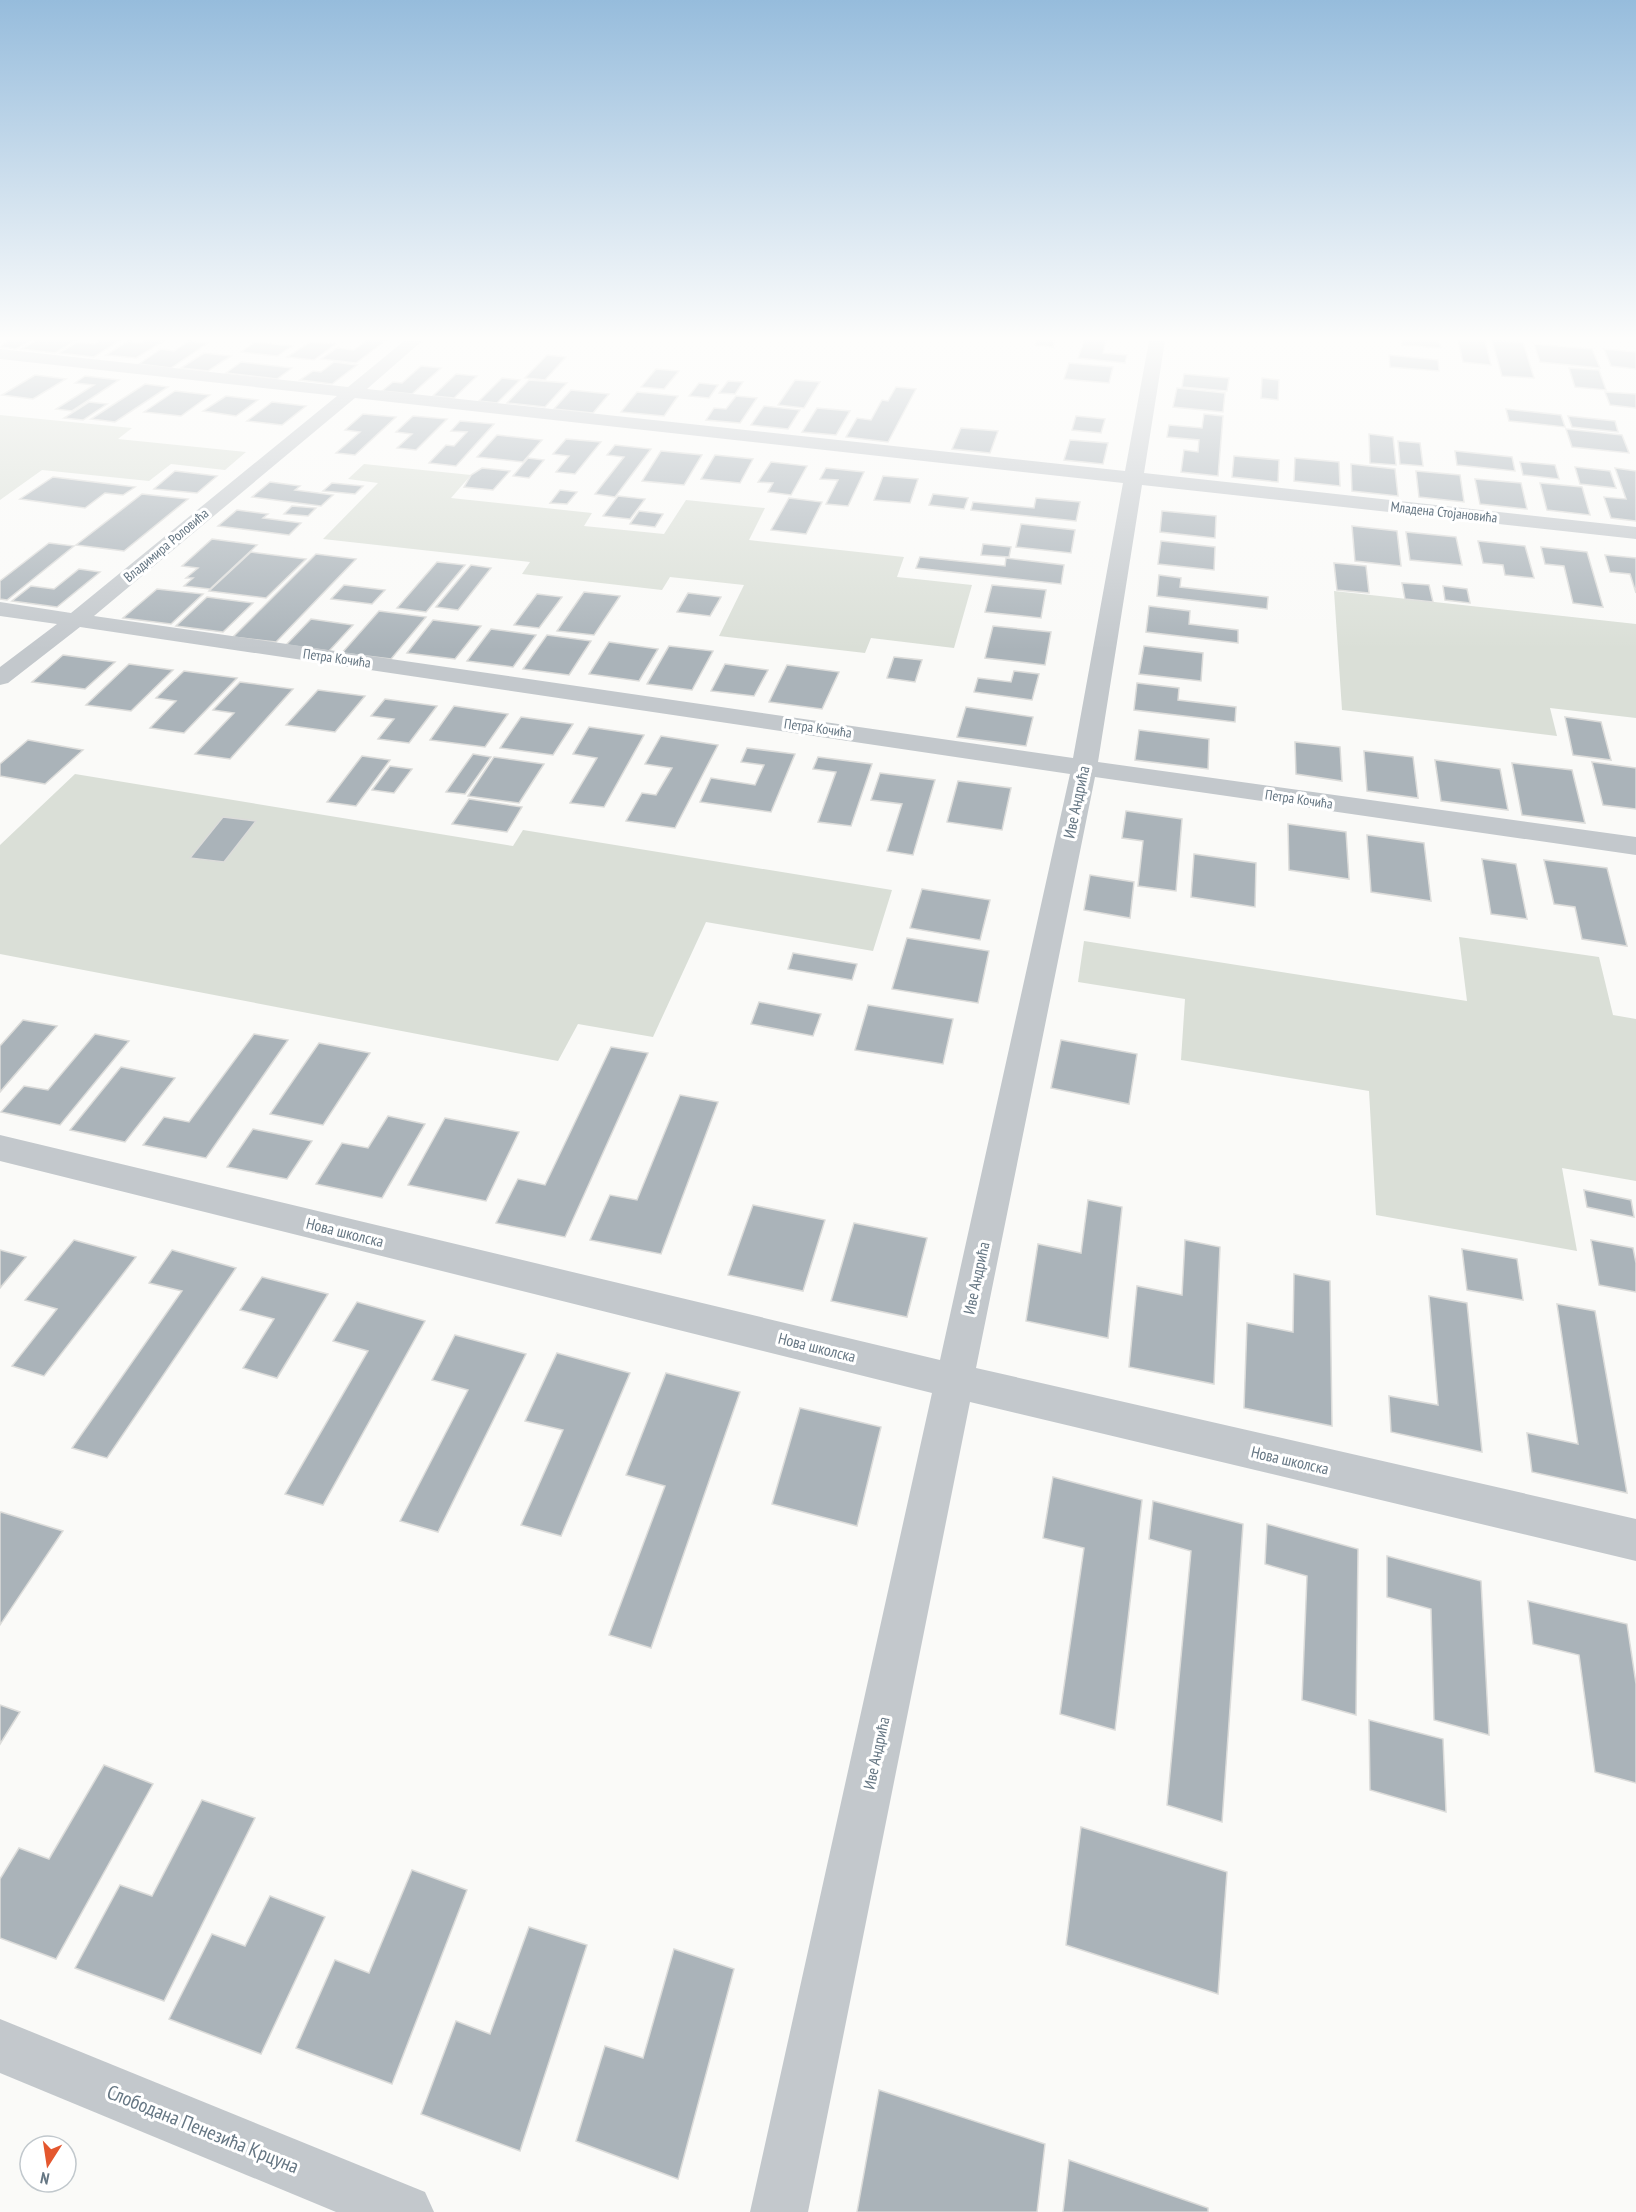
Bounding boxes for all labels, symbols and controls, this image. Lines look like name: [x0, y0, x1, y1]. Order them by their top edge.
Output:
street label: Младена Стојановића: [1390, 497, 1498, 527]
street label: Владимира Роловића: [120, 504, 212, 586]
street label: Петра Кочића: [302, 644, 372, 672]
street label: Петра Кочића: [783, 714, 853, 742]
street label: Иве Андрића: [1059, 764, 1093, 840]
street label: Петра Кочића: [1264, 785, 1334, 813]
street label: Нова школска: [304, 1213, 386, 1251]
street label: Иве Андрића: [959, 1240, 993, 1316]
street label: Нова школска: [776, 1328, 858, 1366]
street label: Нова школска: [1249, 1441, 1331, 1479]
street label: Иве Андрића: [859, 1715, 893, 1791]
street label: Слободана Пенезића Крцуна: [103, 2079, 303, 2179]
north arrow: [18, 2134, 78, 2194]
text: N: [39, 2168, 51, 2189]

